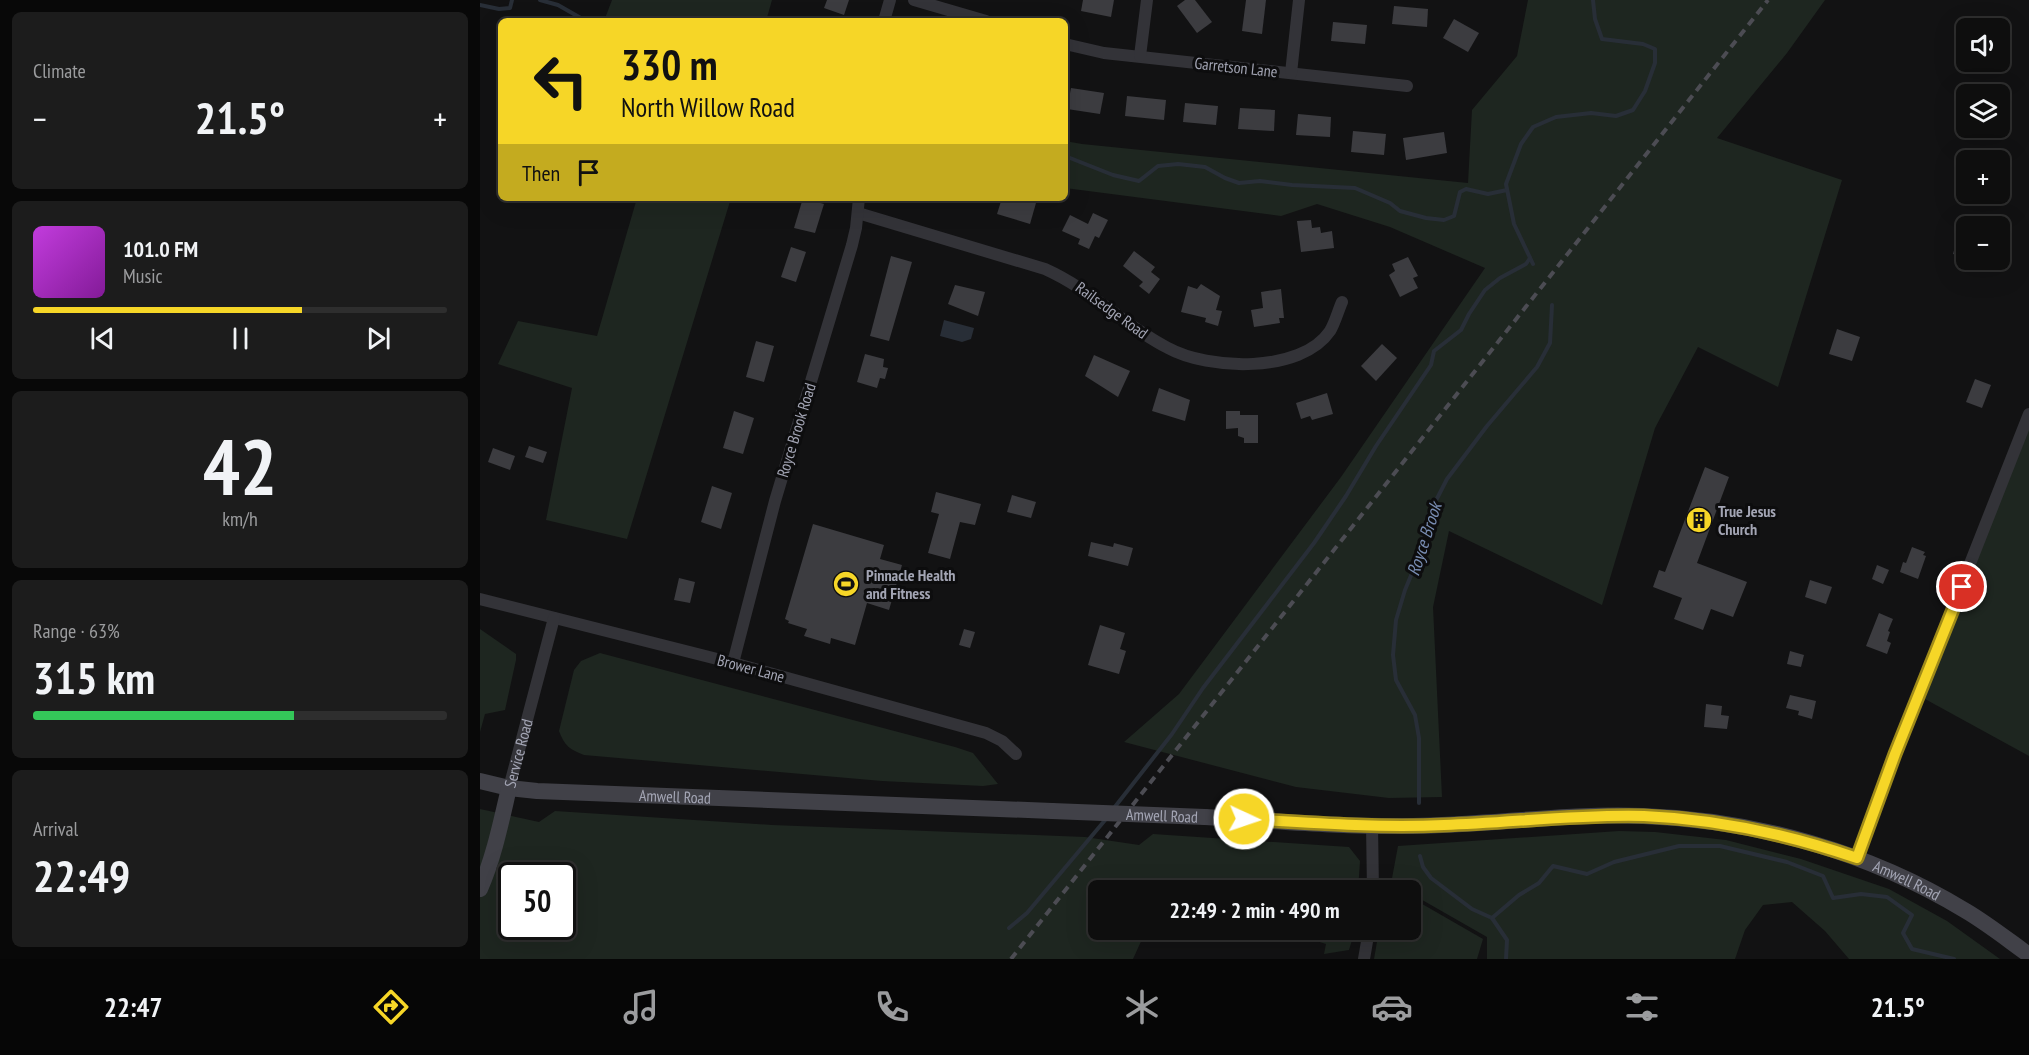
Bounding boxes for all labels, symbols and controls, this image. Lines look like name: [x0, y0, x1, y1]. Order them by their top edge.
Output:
map controls: [1956, 18, 2010, 270]
button: sound: [1956, 18, 2010, 72]
text: 330 m: [621, 37, 718, 92]
icon: left: [522, 42, 600, 120]
street label: Garretson Lane: [1194, 53, 1278, 81]
text: Climate: [33, 58, 86, 84]
button: layers: [1956, 84, 2010, 138]
text: 21.5°: [195, 88, 285, 146]
text: North Willow Road: [621, 90, 795, 124]
text: −: [33, 97, 47, 140]
text: +: [433, 97, 447, 140]
button: +: [1956, 150, 2010, 204]
icon: arrive: [572, 156, 605, 189]
text: Then: [522, 159, 560, 187]
button: −: [1956, 216, 2010, 270]
text: 101.0 FM: [123, 235, 198, 263]
text: Music: [123, 263, 163, 289]
street label: Railsedge Road: [1072, 277, 1152, 343]
icon: previous: [86, 322, 119, 355]
icon: pause: [224, 322, 257, 355]
icon: next: [362, 322, 395, 355]
street label: Royce Brook Road: [772, 380, 820, 480]
text: 42: [203, 416, 277, 517]
water label: Royce Brook: [1401, 498, 1447, 579]
place label: True Jesus Church: [1718, 501, 1776, 539]
building icon: True Jesus Church: [1684, 505, 1714, 535]
text: km/h: [222, 506, 258, 532]
pin: [1936, 561, 1987, 612]
place label: Pinnacle Health and Fitness: [866, 565, 956, 603]
sports icon: Pinnacle Health and Fitness: [831, 569, 861, 599]
icon: arrive: [1945, 570, 1978, 603]
text: Range · 63%: [33, 618, 120, 644]
text: 315 km: [33, 648, 155, 706]
street label: Brower Lane: [715, 649, 787, 687]
street label: Service Road: [500, 717, 537, 790]
street label: Amwell Road: [638, 785, 711, 808]
position arrow: [1212, 787, 1276, 851]
street label: Amwell Road: [1125, 804, 1198, 827]
text: Arrival: [33, 816, 78, 842]
text: 22:49: [33, 846, 130, 904]
street label: Amwell Road: [1870, 856, 1944, 905]
speed limit sign: 50: [498, 862, 576, 940]
text: 22:49 · 2 min · 490 m: [1169, 896, 1340, 924]
icon: directions: [370, 986, 412, 1028]
icon: music: [620, 986, 662, 1028]
icon: phone: [871, 986, 913, 1028]
icon: climate: [1121, 986, 1163, 1028]
icon: car: [1371, 986, 1413, 1028]
icon: filters: [1621, 986, 1663, 1028]
text: 22:47: [104, 990, 162, 1024]
text: 21.5°: [1871, 990, 1925, 1024]

